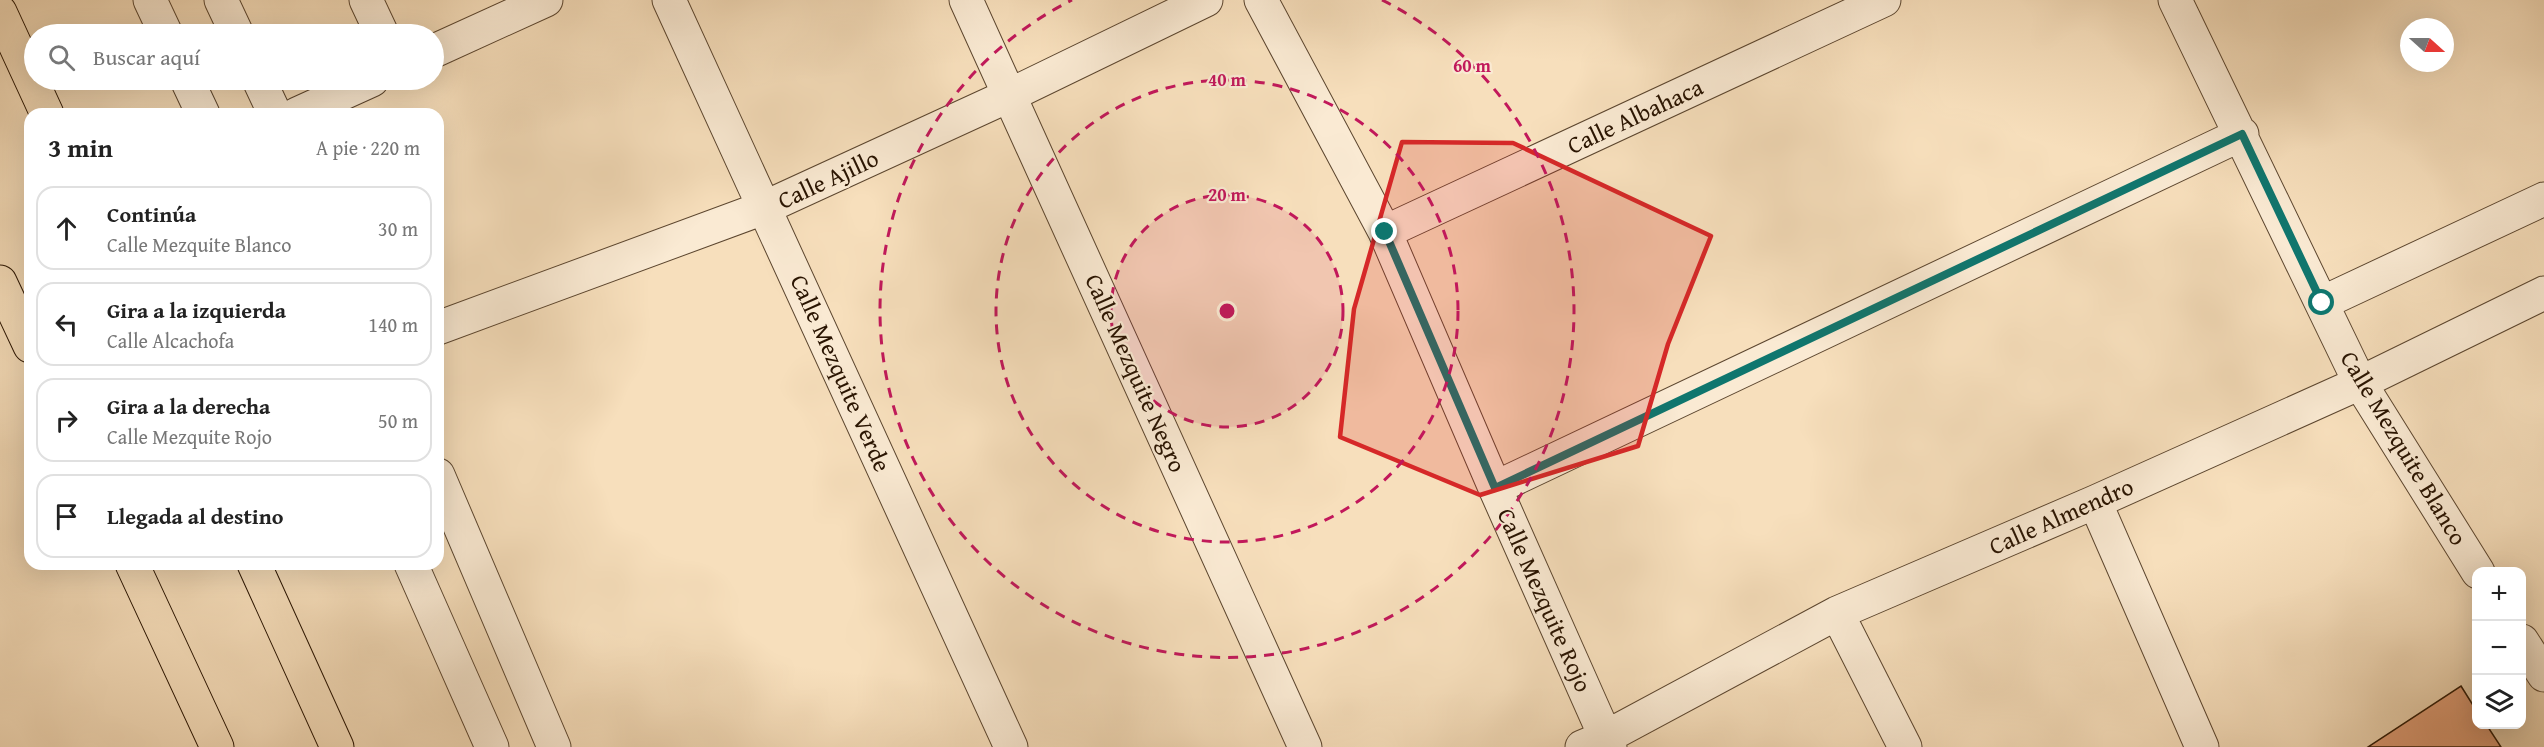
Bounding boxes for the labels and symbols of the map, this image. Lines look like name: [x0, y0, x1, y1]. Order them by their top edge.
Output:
north arrow: [2400, 18, 2454, 72]
text: 60 m: [1453, 52, 1492, 79]
text: 40 m: [1208, 66, 1247, 93]
street label: Calle Albahaca: [1561, 69, 1709, 163]
street label: Calle Ajillo: [772, 140, 884, 218]
text: 20 m: [1208, 181, 1247, 208]
route end: [1371, 218, 1397, 244]
street label: Calle Mezquite Negro: [1077, 268, 1195, 478]
street label: Calle Mezquite Verde: [782, 269, 900, 477]
route start: [2308, 289, 2334, 315]
centre of rings: [1217, 301, 1237, 321]
street label: Calle Mezquite Blanco: [2332, 344, 2476, 552]
street label: Calle Almendro: [1983, 469, 2139, 563]
street label: Calle Mezquite Rojo: [1489, 502, 1601, 698]

